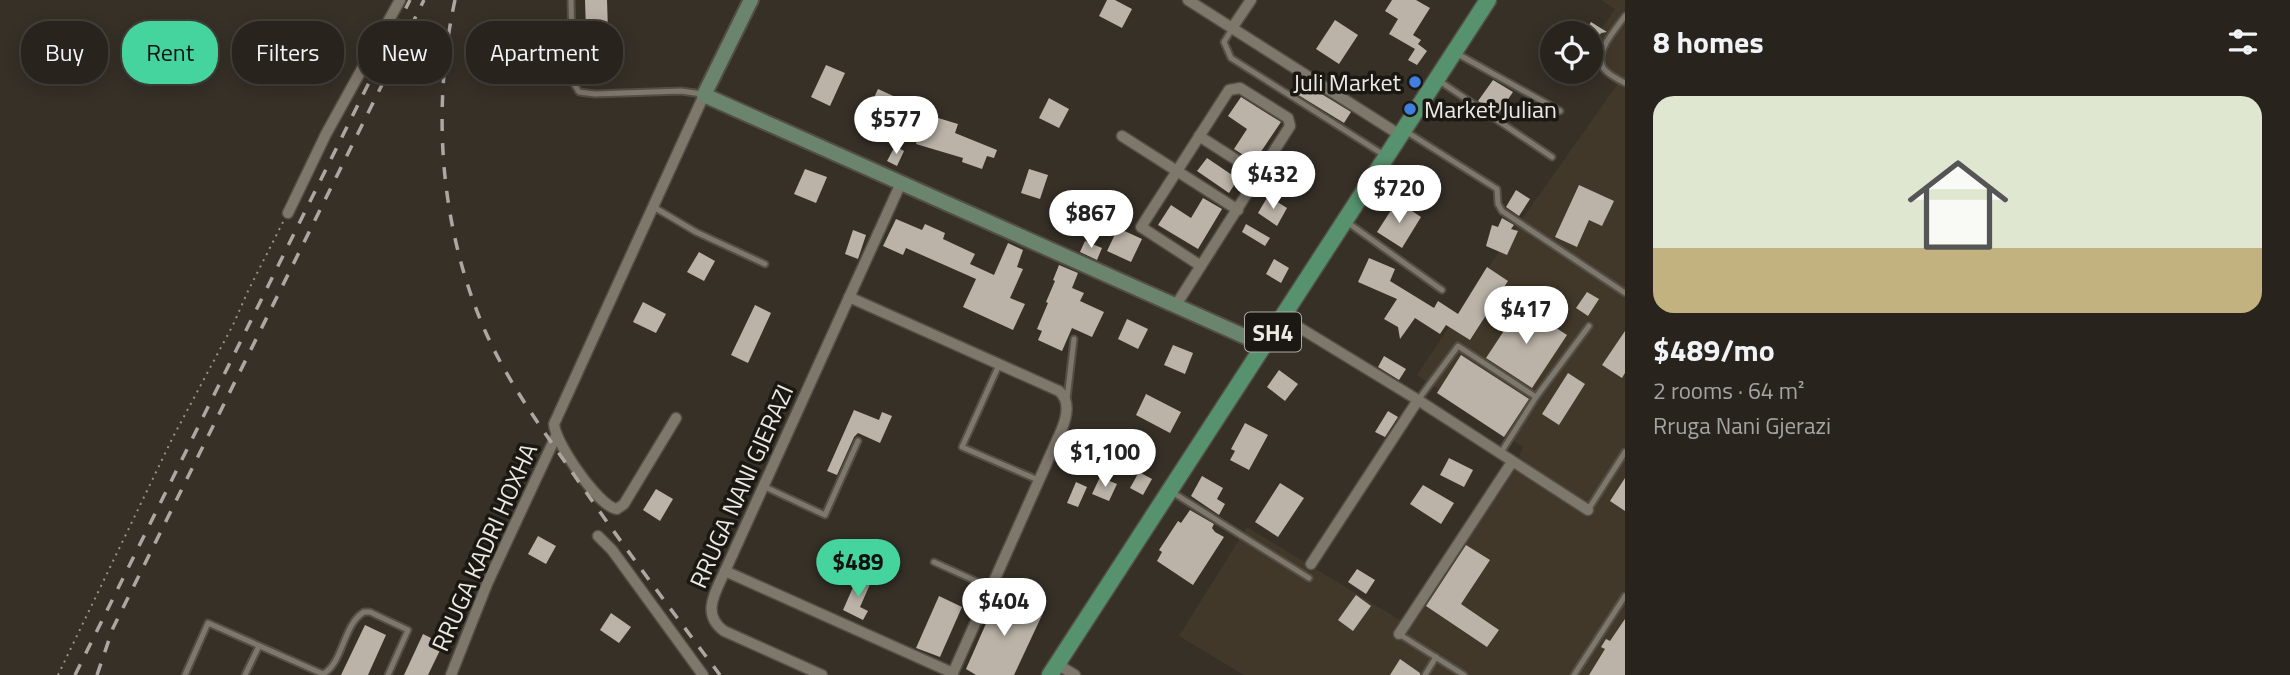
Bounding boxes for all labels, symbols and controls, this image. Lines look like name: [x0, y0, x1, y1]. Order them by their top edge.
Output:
text: 8 homes: [1653, 19, 1764, 65]
chip: Buy: [21, 21, 108, 84]
chip: Rent: [122, 21, 218, 84]
chip: Filters: [232, 21, 344, 84]
chip: New: [358, 21, 452, 84]
chip: Apartment: [466, 21, 623, 84]
map controls: [1540, 21, 1603, 84]
button: locate: [1540, 21, 1603, 84]
icon: filters: [2224, 23, 2262, 61]
place label: Juli Market: [1293, 64, 1402, 100]
marker: Juli Market: [1407, 74, 1423, 90]
place label: Market Julian: [1424, 91, 1557, 127]
pin: $577: [855, 96, 937, 156]
text: $577: [870, 101, 922, 136]
marker: Market Julian: [1402, 101, 1418, 117]
icon: home: [1895, 142, 2021, 268]
pin: $432: [1232, 152, 1314, 211]
text: $432: [1247, 156, 1299, 191]
pin: $720: [1358, 166, 1440, 225]
text: $720: [1373, 170, 1425, 205]
pin: $867: [1050, 190, 1132, 250]
text: $867: [1065, 195, 1117, 230]
pin: $417: [1485, 286, 1567, 346]
text: $417: [1500, 291, 1552, 326]
road number: SH4: [1245, 312, 1301, 352]
text: $489/mo: [1653, 327, 1775, 373]
text: 2 rooms · 64 m²: [1653, 373, 1804, 408]
street label: RRUGA NANI GJERAZI: [680, 378, 802, 594]
text: Rruga Nani Gjerazi: [1653, 408, 1831, 443]
pin: $1,100: [1048, 430, 1162, 489]
text: $1,100: [1070, 434, 1140, 469]
street label: RRUGA KADRI HOXHA: [422, 437, 546, 657]
pin: $489: [817, 540, 899, 599]
text: $489: [832, 544, 884, 579]
pin: $404: [963, 578, 1045, 638]
text: $404: [978, 583, 1030, 618]

